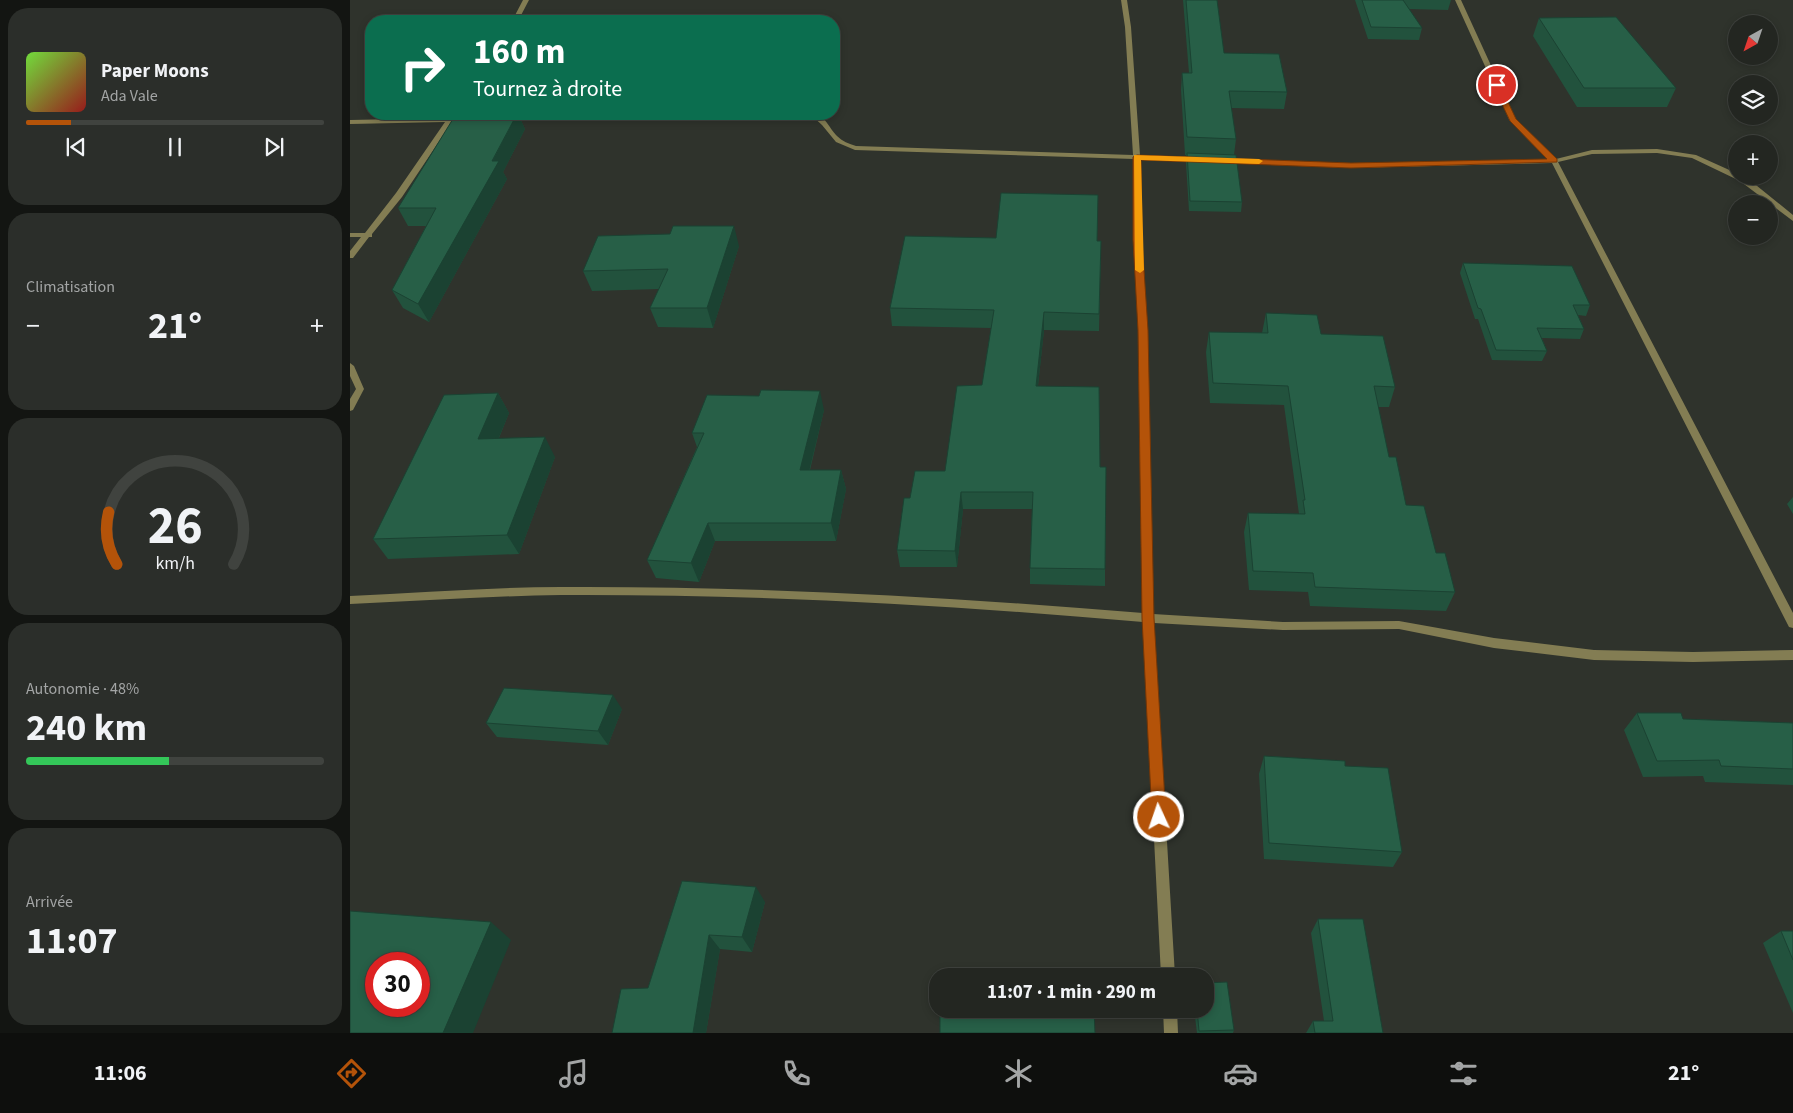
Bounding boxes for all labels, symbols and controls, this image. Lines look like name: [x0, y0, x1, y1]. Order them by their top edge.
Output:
north arrow: [1728, 15, 1778, 65]
map controls: [1728, 15, 1778, 245]
text: 160 m: [473, 27, 565, 77]
icon: right: [390, 35, 455, 100]
text: Paper Moons: [101, 58, 209, 85]
pin: [1476, 64, 1518, 106]
icon: arrive: [1483, 71, 1511, 99]
text: Tournez à droite: [473, 73, 622, 105]
button: layers: [1728, 75, 1778, 125]
text: Ada Vale: [101, 85, 158, 107]
icon: previous: [62, 133, 90, 161]
icon: pause: [161, 133, 189, 161]
icon: next: [260, 133, 288, 161]
button: +: [1728, 135, 1778, 185]
button: −: [1728, 195, 1778, 245]
text: Climatisation: [26, 276, 115, 298]
text: 21°: [148, 299, 202, 353]
text: −: [26, 306, 40, 346]
text: +: [310, 306, 324, 346]
text: 26: [148, 490, 202, 564]
text: km/h: [155, 551, 195, 576]
text: Autonomie · 48%: [26, 678, 139, 700]
text: 240 km: [26, 701, 147, 755]
position arrow: [1132, 790, 1184, 842]
text: Arrivée: [26, 891, 73, 913]
text: 11:07: [26, 914, 118, 968]
speed limit sign: 30: [365, 952, 430, 1017]
text: 11:07 · 1 min · 290 m: [987, 979, 1156, 1006]
icon: directions: [334, 1056, 369, 1091]
icon: music: [556, 1056, 591, 1091]
icon: phone: [779, 1056, 814, 1091]
icon: climate: [1001, 1056, 1036, 1091]
icon: car: [1223, 1056, 1258, 1091]
icon: filters: [1446, 1056, 1481, 1091]
text: 11:06: [94, 1057, 147, 1089]
text: 21°: [1668, 1057, 1699, 1089]

